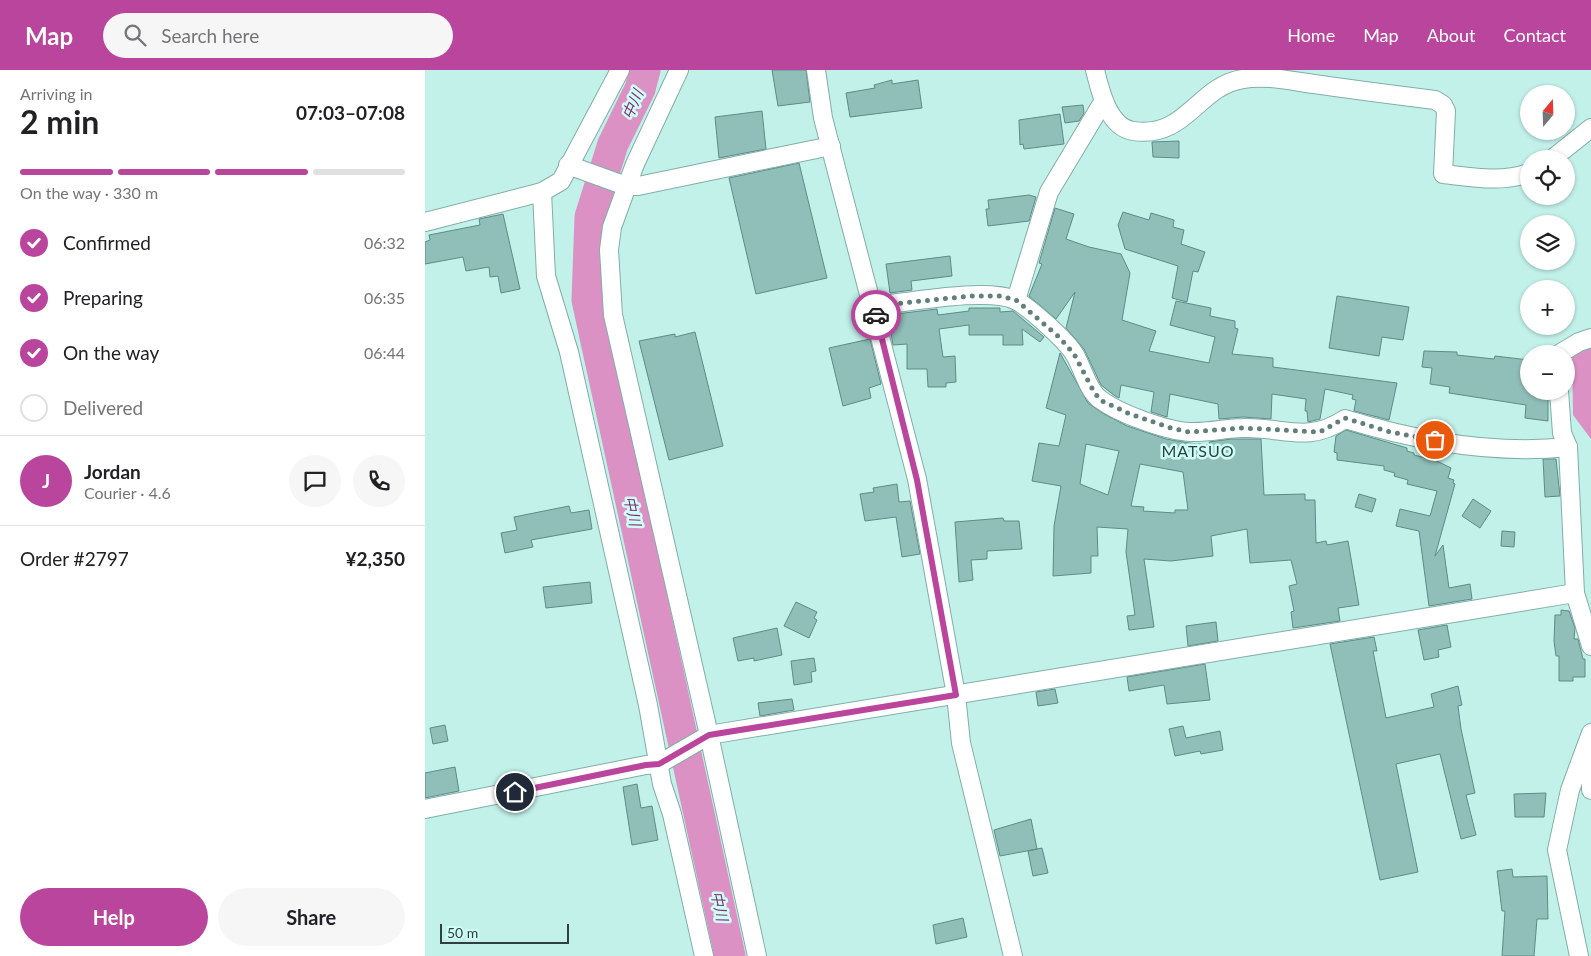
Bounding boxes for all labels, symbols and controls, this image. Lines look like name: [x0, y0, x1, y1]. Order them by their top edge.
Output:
search box: [103, 13, 453, 58]
text: Map: [25, 21, 73, 50]
icon: search: [121, 21, 149, 49]
text: Search here: [161, 24, 259, 47]
text: Home: [1287, 24, 1335, 46]
text: Map: [1363, 24, 1399, 46]
text: About: [1427, 24, 1476, 46]
text: Contact: [1504, 24, 1566, 46]
text: Arriving in: [20, 84, 93, 103]
water label: 中川: [618, 85, 647, 121]
north arrow: [1520, 85, 1575, 140]
map controls: [1520, 85, 1575, 400]
text: 07:03–07:08: [296, 101, 405, 124]
text: 2 min: [20, 102, 99, 141]
button: locate: [1520, 150, 1575, 205]
text: On the way · 330 m: [20, 183, 158, 202]
button: layers: [1520, 215, 1575, 270]
icon: check: [20, 229, 48, 257]
text: Confirmed: [63, 231, 151, 254]
text: 06:32: [364, 233, 405, 252]
button: +: [1520, 280, 1575, 335]
icon: check: [20, 284, 48, 312]
text: Preparing: [63, 286, 143, 309]
text: 06:35: [364, 288, 405, 307]
courier: [851, 290, 901, 340]
icon: car: [862, 301, 890, 329]
icon: check: [20, 339, 48, 367]
text: On the way: [63, 341, 159, 364]
text: 06:44: [364, 343, 405, 362]
button: −: [1520, 345, 1575, 400]
text: Delivered: [63, 396, 143, 419]
pin: [1414, 419, 1456, 461]
icon: bag: [1421, 426, 1449, 454]
district label: MATSUO: [1161, 441, 1235, 460]
button: chat: [289, 455, 341, 507]
button: phone: [353, 455, 405, 507]
text: Jordan: [84, 460, 141, 483]
text: J: [42, 469, 50, 492]
text: Courier · 4.6: [84, 483, 171, 502]
water label: 中川: [621, 494, 645, 529]
text: Order #2797: [20, 547, 129, 570]
text: ¥2,350: [345, 547, 405, 570]
pin: [494, 771, 536, 813]
icon: home: [501, 778, 529, 806]
button: Help: [20, 888, 208, 946]
button: Share: [218, 888, 405, 946]
water label: 中川: [708, 889, 732, 924]
scale bar: [440, 921, 569, 944]
text: 50 m: [447, 924, 478, 941]

